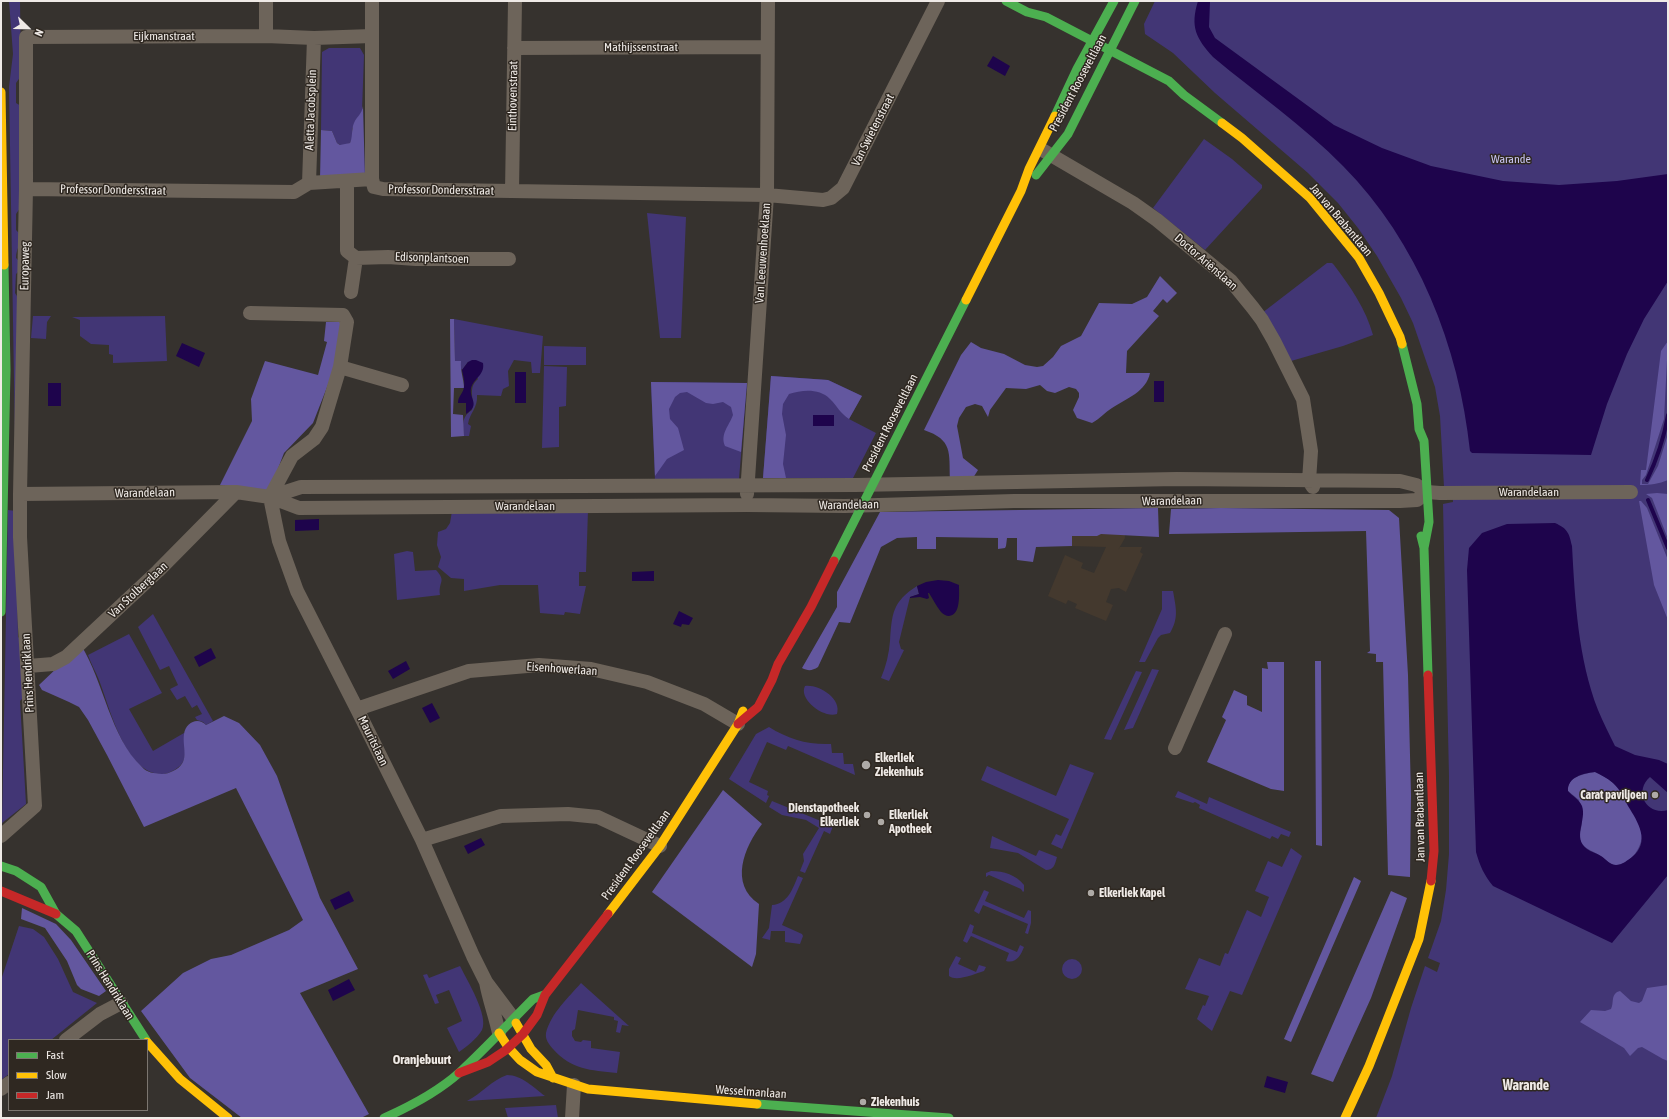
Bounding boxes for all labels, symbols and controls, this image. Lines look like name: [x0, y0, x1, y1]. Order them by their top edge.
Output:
north arrow: [8, 8, 48, 48]
text: N: [32, 27, 46, 38]
street label: Eijkmanstraat: [133, 29, 195, 43]
street label: President Rooseveltlaan: [1046, 32, 1110, 134]
street label: Mathijssenstraat: [604, 40, 678, 54]
street label: Einthovenstraat: [505, 61, 521, 131]
street label: Aletta Jacobsplein: [302, 69, 320, 151]
street label: Van Swietenstraat: [849, 92, 897, 168]
park label: Warande: [1491, 152, 1531, 166]
street label: Jan van Brabantlaan: [1307, 181, 1375, 259]
street label: Professor Dondersstraat: [60, 182, 166, 198]
street label: Professor Dondersstraat: [388, 182, 494, 198]
street label: Van Leeuwenhoeklaan: [752, 202, 774, 304]
street label: Doctor Ariënslaan: [1172, 231, 1240, 293]
street label: Europaweg: [17, 241, 33, 291]
street label: Edisonplantsoen: [395, 250, 469, 266]
street label: President Rooseveltlaan: [859, 372, 921, 474]
street label: Warandelaan: [115, 485, 175, 501]
street label: Warandelaan: [1499, 485, 1559, 499]
street label: Warandelaan: [1142, 493, 1202, 509]
street label: Warandelaan: [819, 497, 879, 513]
street label: Warandelaan: [495, 499, 555, 513]
street label: Van Stolberglaan: [106, 559, 170, 621]
street label: Prins Hendriklaan: [19, 633, 37, 713]
street label: Eisenhowerlaan: [526, 659, 598, 679]
street label: Mauritslaan: [355, 714, 391, 768]
place label: Elkerliek Ziekenhuis: [875, 751, 924, 779]
marker: Elkerliek Ziekenhuis: [860, 759, 872, 771]
street label: Jan van Brabantlaan: [1412, 772, 1428, 862]
place label: Carat paviljoen: [1580, 788, 1647, 802]
marker: Carat paviljoen: [1650, 790, 1660, 800]
place label: Dienstapotheek Elkerliek: [788, 801, 859, 829]
street label: President Rooseveltlaan: [598, 807, 674, 903]
place label: Elkerliek Apotheek: [889, 808, 932, 836]
marker: Dienstapotheek Elkerliek: [862, 810, 872, 820]
marker: Elkerliek Apotheek: [876, 817, 886, 827]
place label: Elkerliek Kapel: [1099, 886, 1165, 900]
marker: Elkerliek Kapel: [1086, 888, 1096, 898]
street label: Prins Hendriklaan: [83, 947, 137, 1023]
legend: [8, 1039, 148, 1111]
text: Fast: [46, 1048, 64, 1062]
district label: Oranjebuurt: [393, 1052, 451, 1068]
text: Slow: [46, 1068, 67, 1082]
district label: Warande: [1503, 1078, 1549, 1094]
street label: Wesselmanlaan: [715, 1082, 787, 1102]
text: Jam: [46, 1088, 64, 1102]
place label: Ziekenhuis: [871, 1095, 920, 1109]
marker: Ziekenhuis: [858, 1097, 868, 1107]

